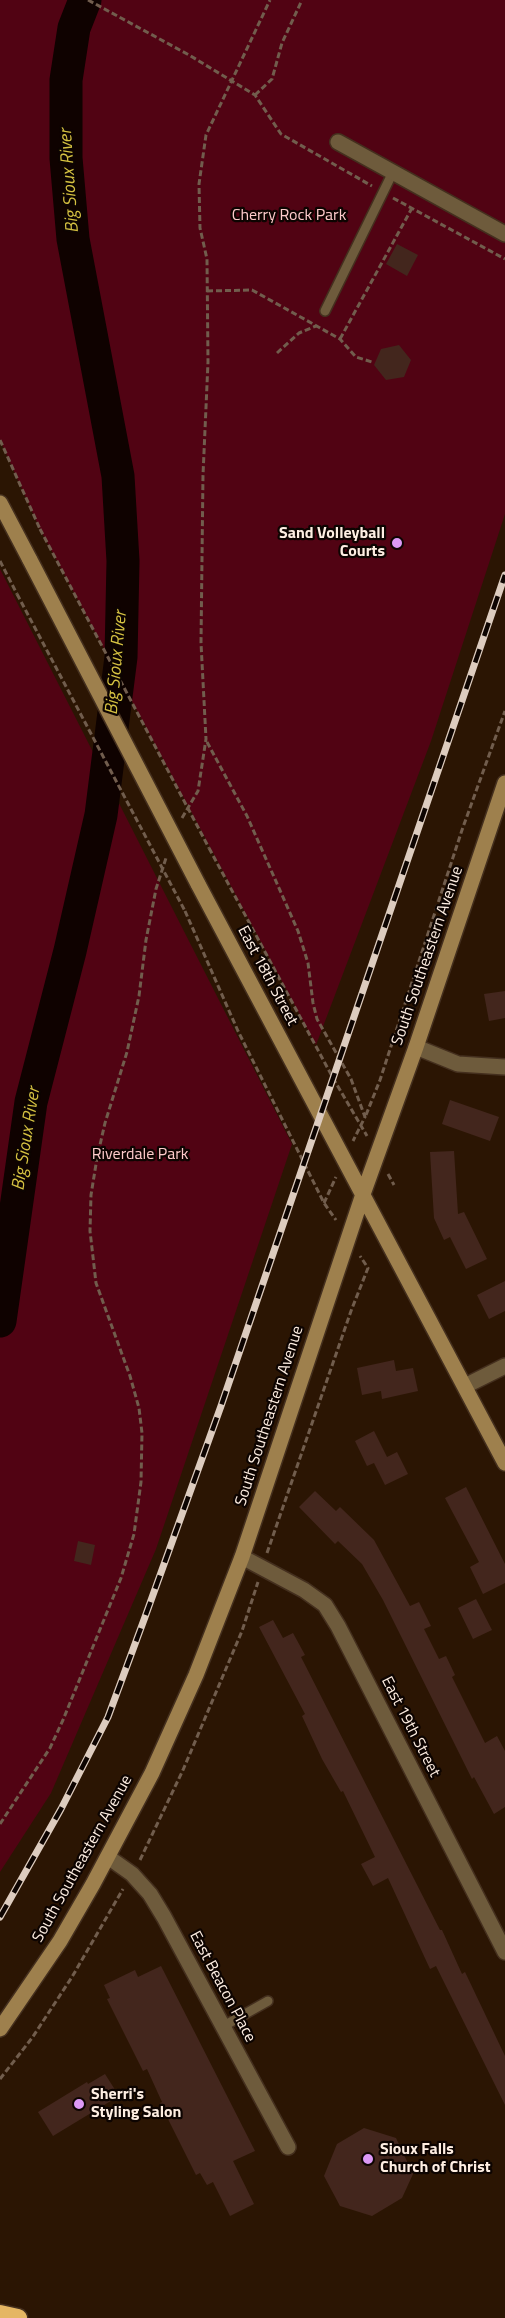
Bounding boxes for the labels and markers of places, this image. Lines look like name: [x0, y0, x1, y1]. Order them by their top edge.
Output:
place label: Sand Volleyball Courts: [279, 524, 385, 562]
marker: Sand Volleyball Courts: [390, 536, 404, 550]
place label: Sherri's Styling Salon: [91, 2085, 181, 2123]
marker: Sherri's Styling Salon: [72, 2097, 86, 2111]
place label: Sioux Falls Church of Christ: [380, 2140, 491, 2178]
marker: Sioux Falls Church of Christ: [361, 2152, 375, 2166]

